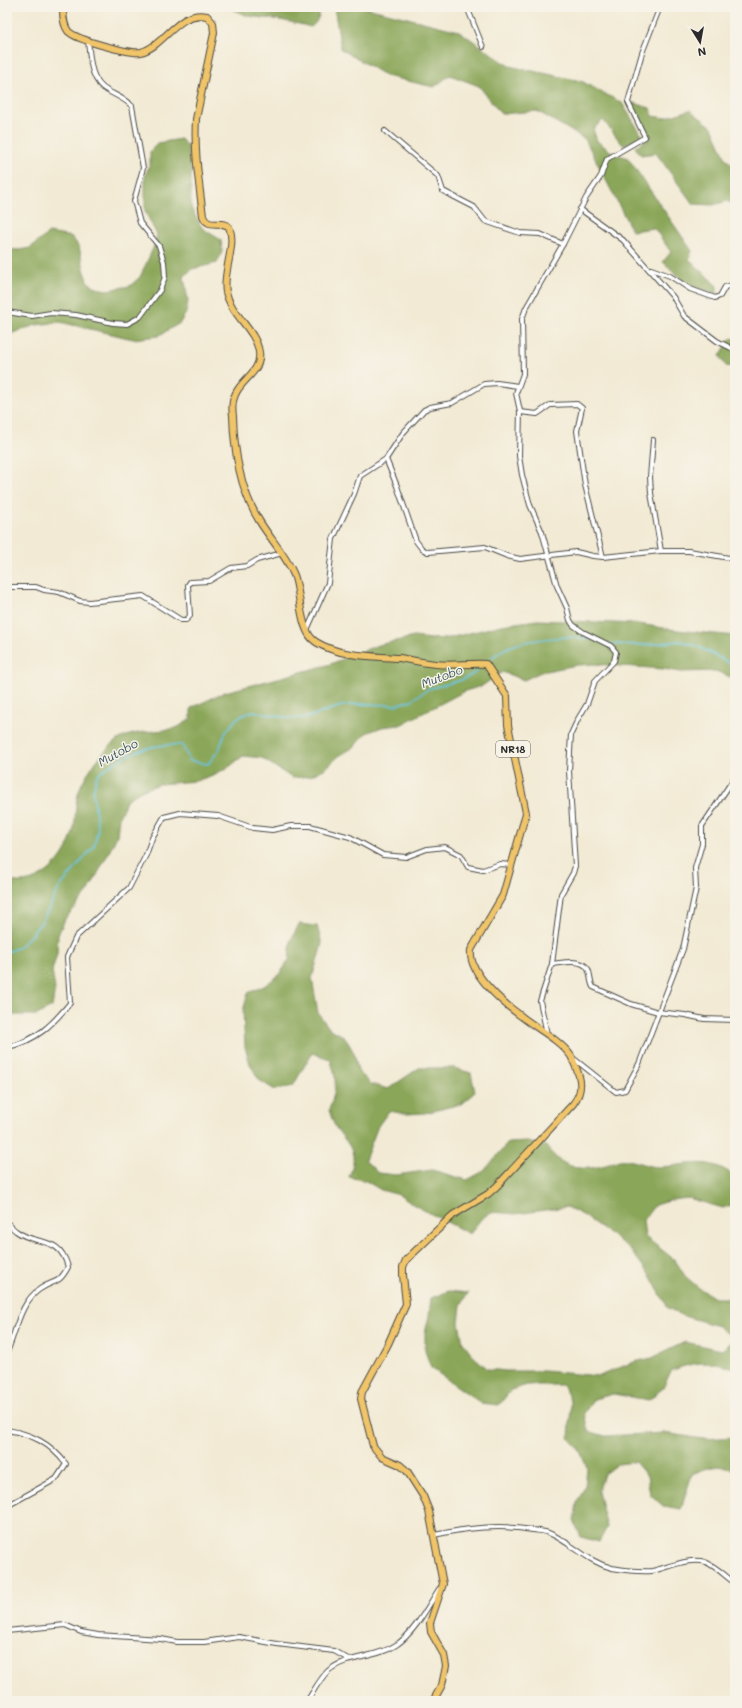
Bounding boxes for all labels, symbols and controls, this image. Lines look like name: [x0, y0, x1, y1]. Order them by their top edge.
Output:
north arrow: [680, 22, 720, 62]
text: N: [696, 44, 708, 60]
water label: Mutobo: [419, 661, 465, 691]
water label: Mutobo: [95, 735, 140, 770]
road number: NR18: [496, 741, 530, 757]

